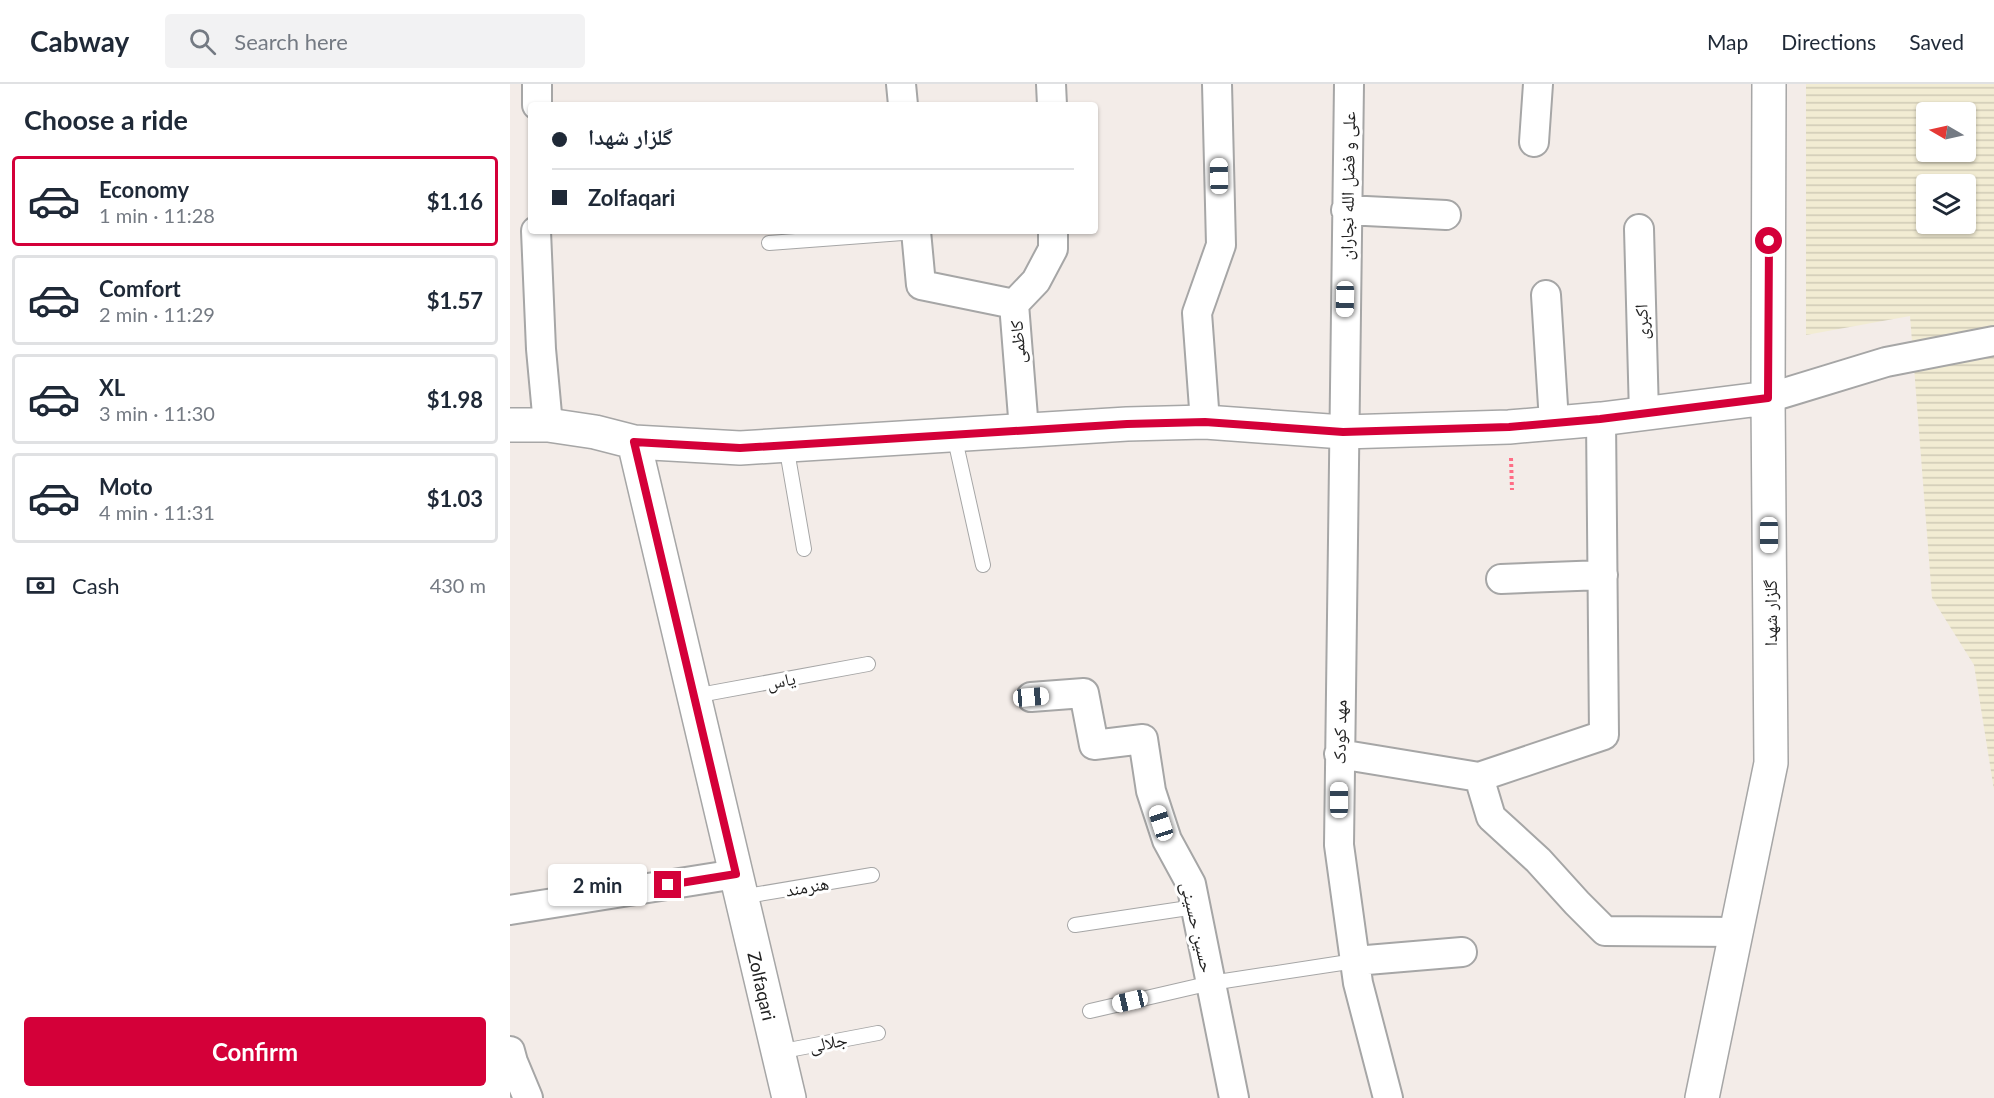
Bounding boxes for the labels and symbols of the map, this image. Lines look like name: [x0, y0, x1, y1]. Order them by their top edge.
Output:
north arrow: [1916, 102, 1976, 162]
street label: علی و فضل الله نجاران: [1335, 111, 1360, 261]
car: [1210, 158, 1228, 194]
route start: [1755, 227, 1782, 254]
car: [1336, 281, 1354, 317]
street label: اکبری: [1629, 304, 1654, 340]
street label: کاظمی: [1004, 319, 1030, 365]
car: [1760, 517, 1778, 553]
street label: گلزار شهدا: [1759, 579, 1781, 646]
street label: یاس: [765, 666, 798, 695]
car: [1012, 686, 1050, 708]
street label: مهد کودک: [1327, 700, 1351, 764]
car: [1330, 782, 1348, 818]
car: [1147, 803, 1175, 843]
callout: 2 min: [548, 864, 647, 906]
route end: [654, 871, 681, 898]
street label: هنرمند: [784, 871, 830, 901]
street label: حسین حسینی: [1176, 879, 1219, 975]
street label: Zolfaqari: [743, 949, 781, 1023]
car: [1110, 988, 1150, 1014]
street label: جلالی: [807, 1028, 849, 1057]

